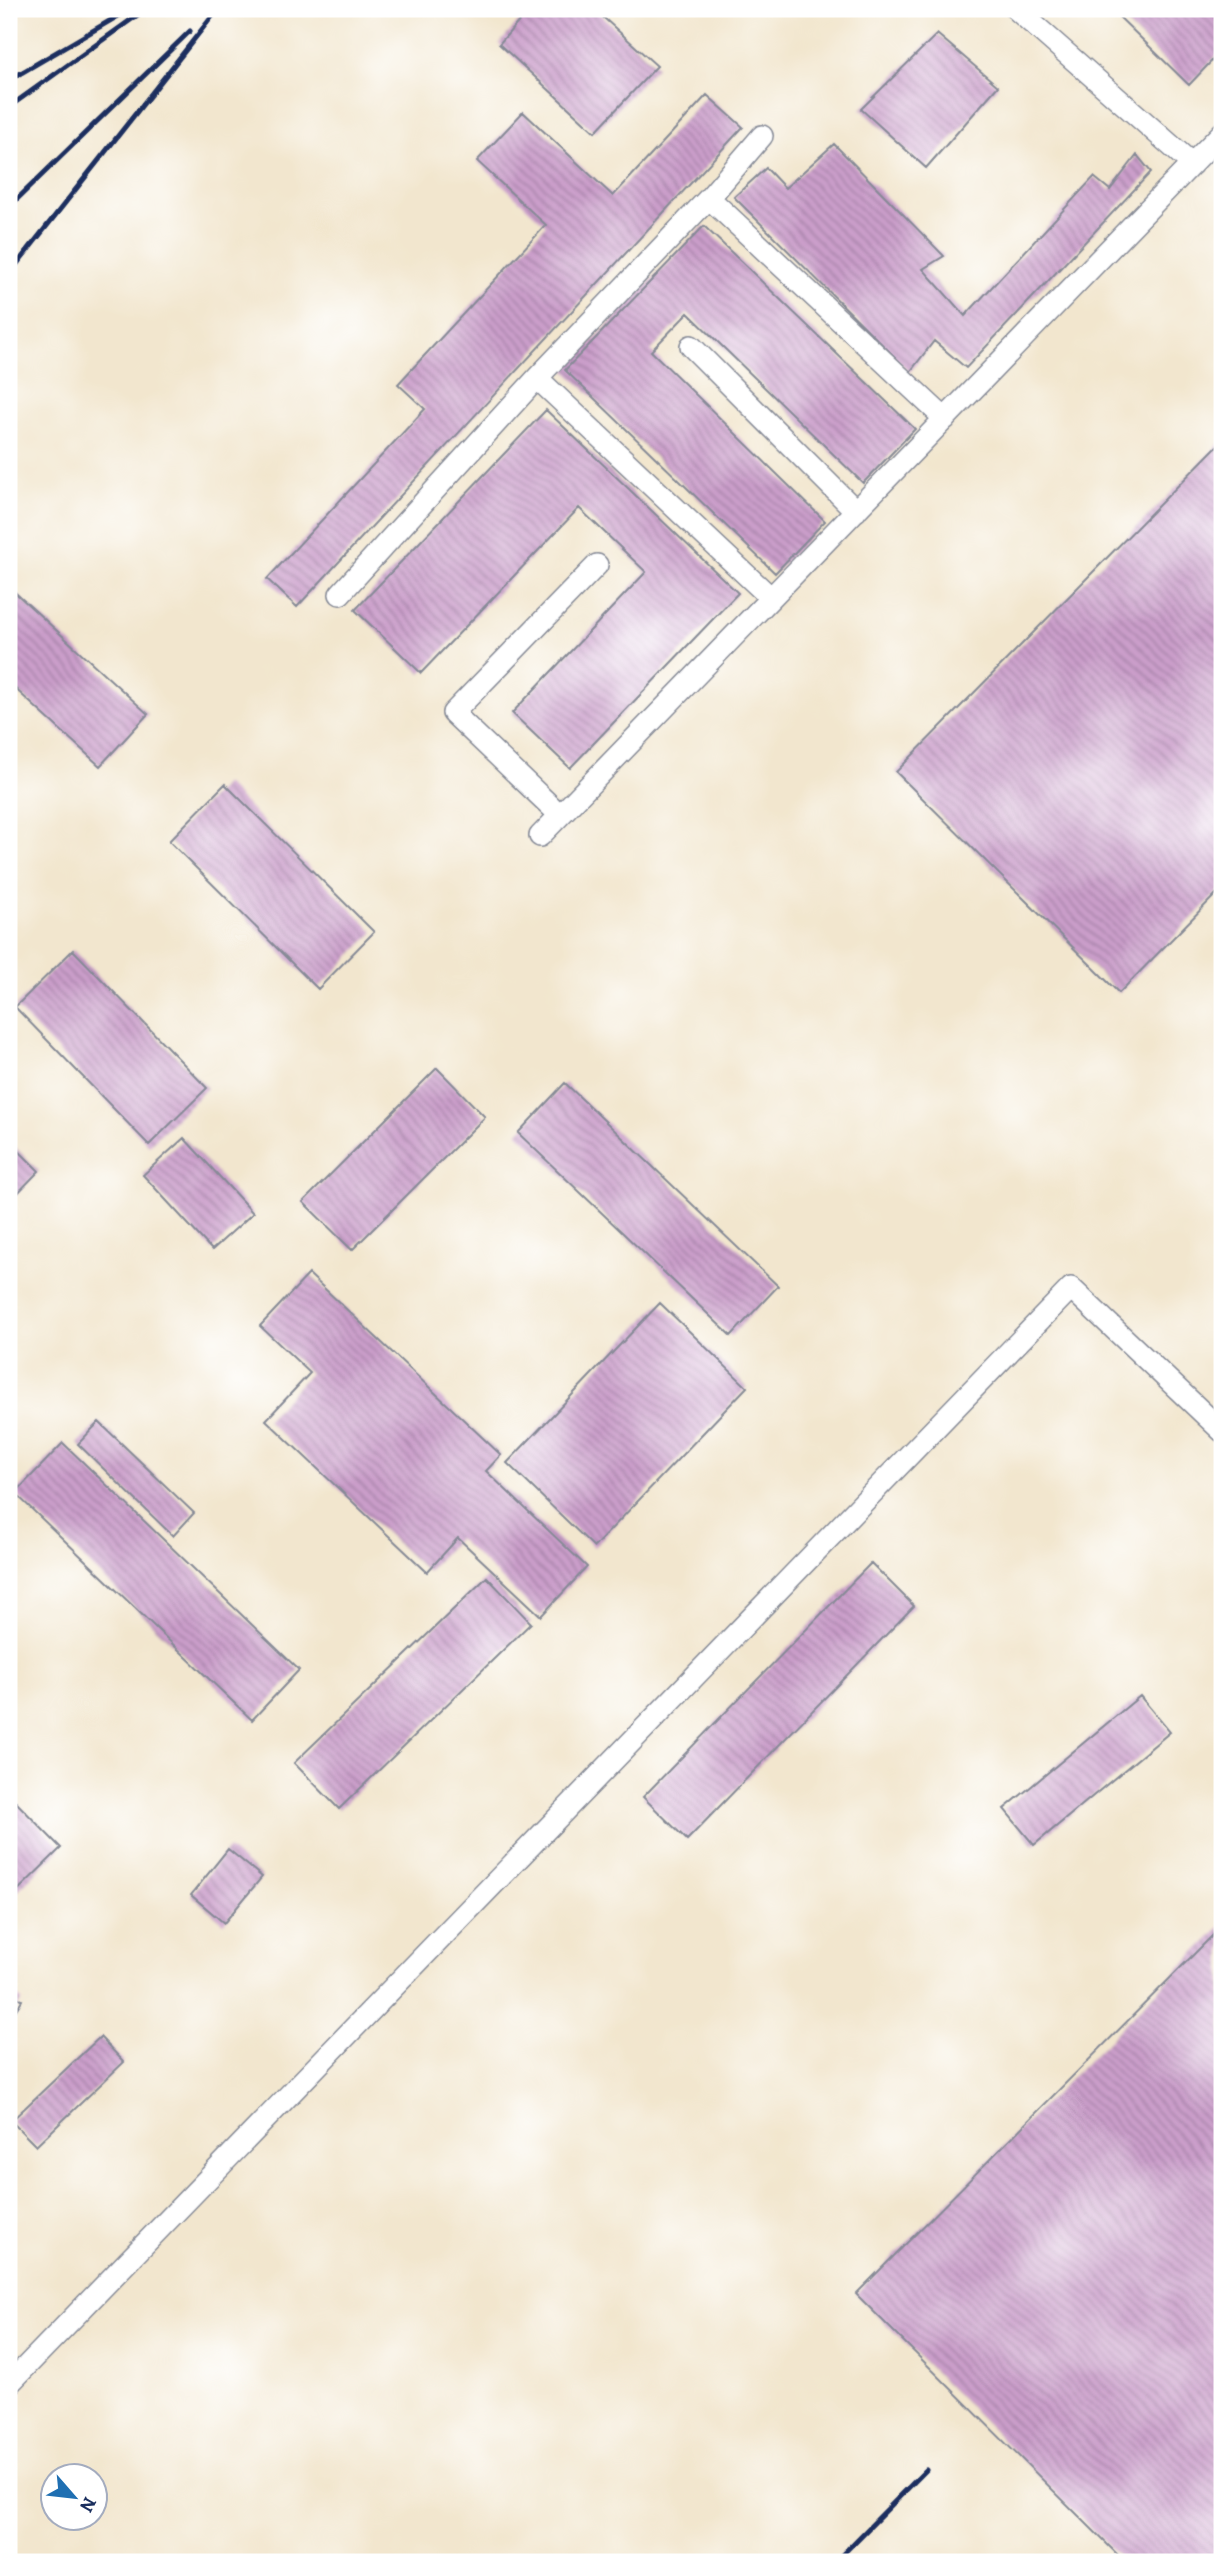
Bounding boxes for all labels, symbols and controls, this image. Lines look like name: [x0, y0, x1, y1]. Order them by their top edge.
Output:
north arrow: [38, 2462, 108, 2532]
text: N: [73, 2492, 103, 2517]

